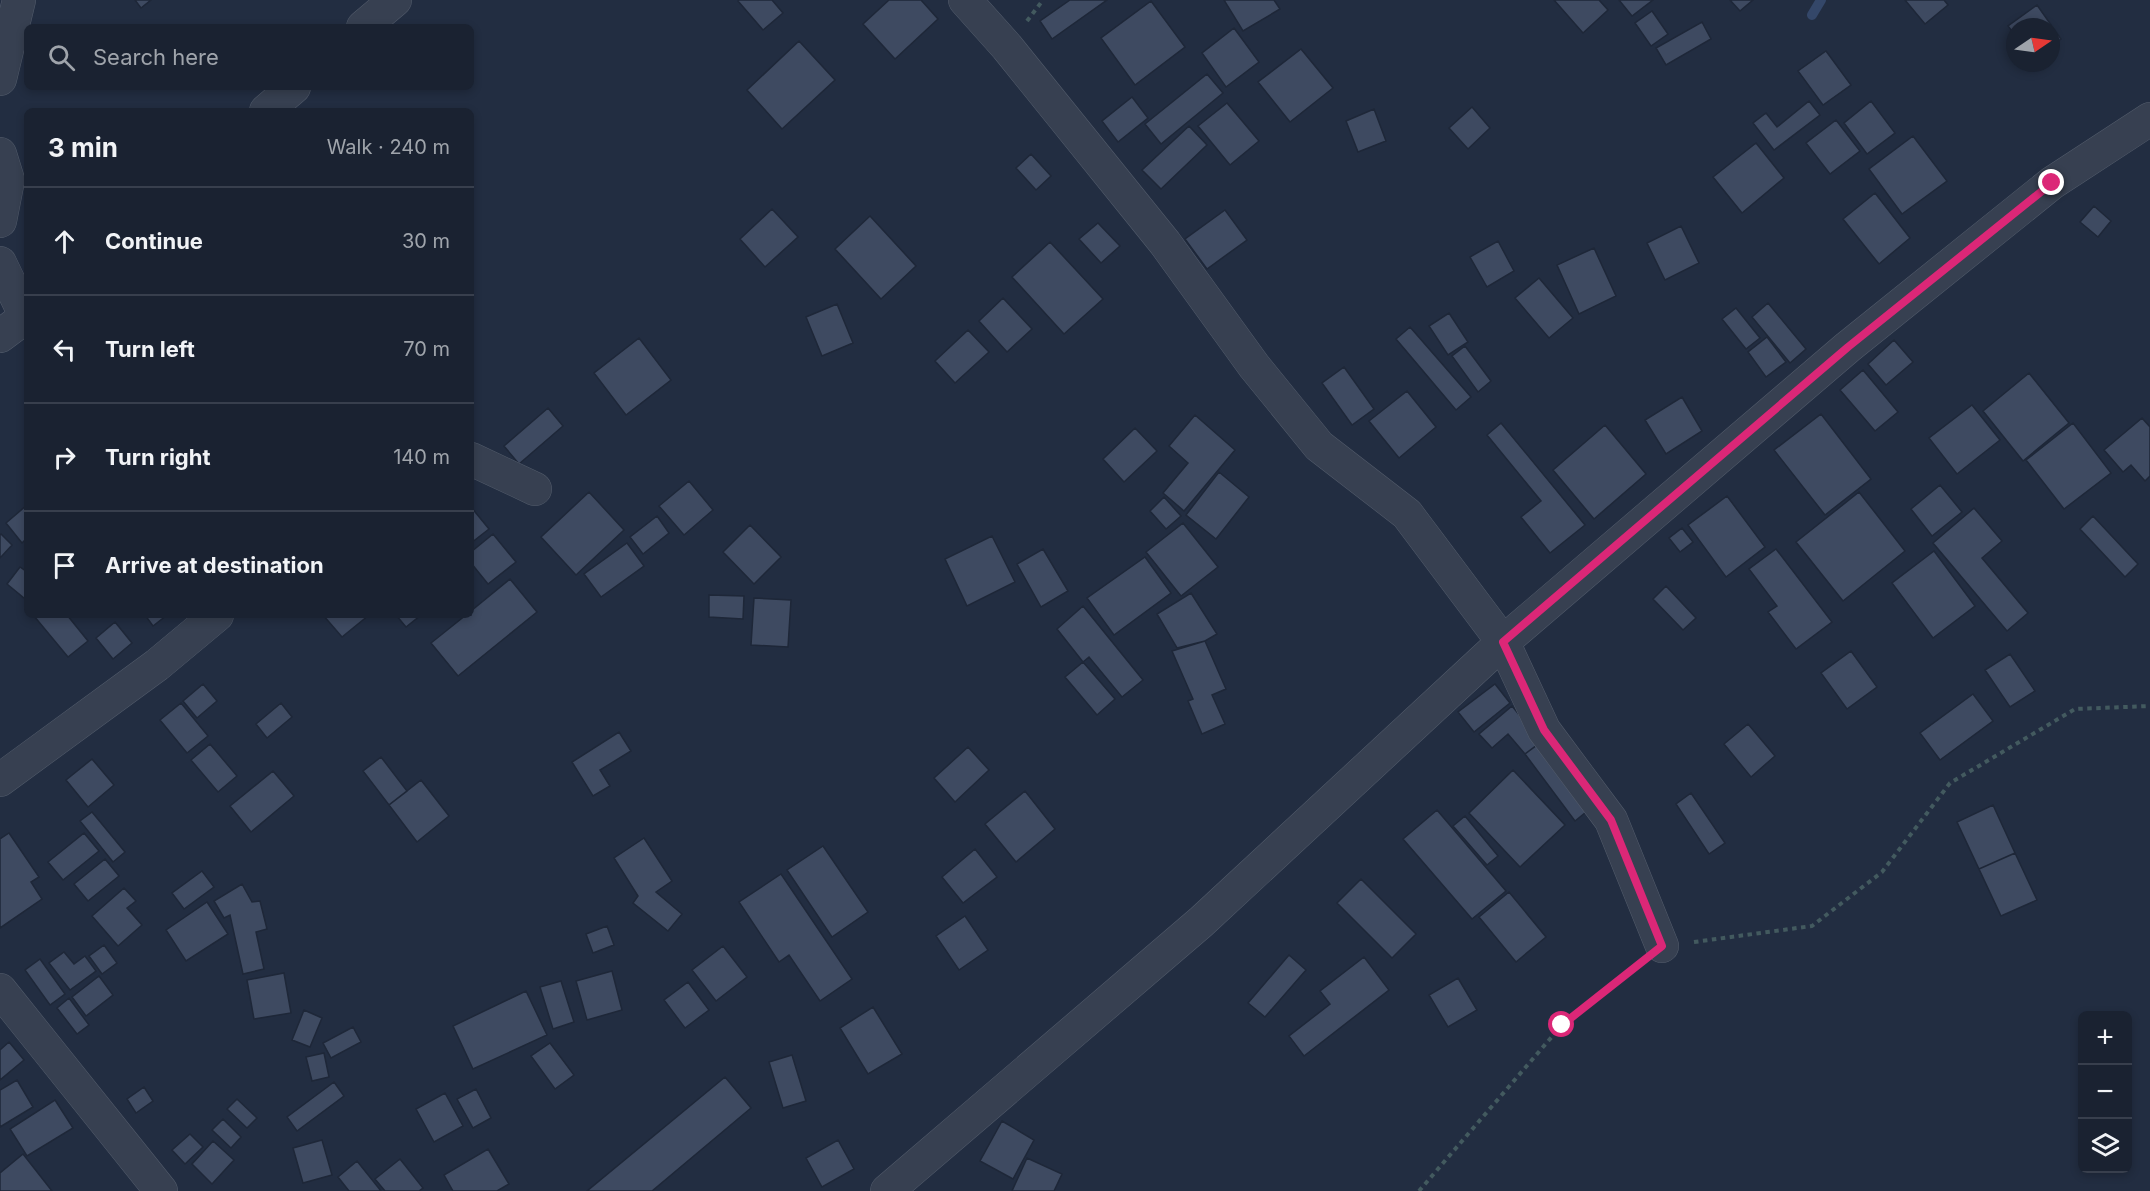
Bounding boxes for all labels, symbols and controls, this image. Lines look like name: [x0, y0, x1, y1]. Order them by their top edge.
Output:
north arrow: [2006, 18, 2060, 72]
search box: [24, 24, 474, 90]
icon: search: [45, 41, 78, 74]
text: Search here: [93, 44, 219, 70]
text: 3 min: [48, 132, 118, 163]
text: Walk · 240 m: [327, 135, 450, 159]
route end: [2038, 169, 2064, 195]
icon: ahead: [48, 225, 81, 258]
text: Continue: [105, 228, 203, 254]
text: 30 m: [402, 229, 450, 253]
icon: left: [48, 333, 81, 366]
text: Turn left: [105, 336, 195, 362]
text: 70 m: [403, 337, 450, 361]
icon: right: [48, 441, 81, 474]
text: Turn right: [105, 444, 211, 470]
text: 140 m: [393, 445, 450, 469]
icon: arrive: [48, 549, 81, 582]
text: Arrive at destination: [105, 552, 324, 578]
route start: [1548, 1011, 1574, 1037]
map controls: [2078, 1011, 2132, 1173]
button: +: [2078, 1011, 2132, 1065]
button: −: [2078, 1065, 2132, 1119]
button: layers: [2078, 1119, 2132, 1173]

